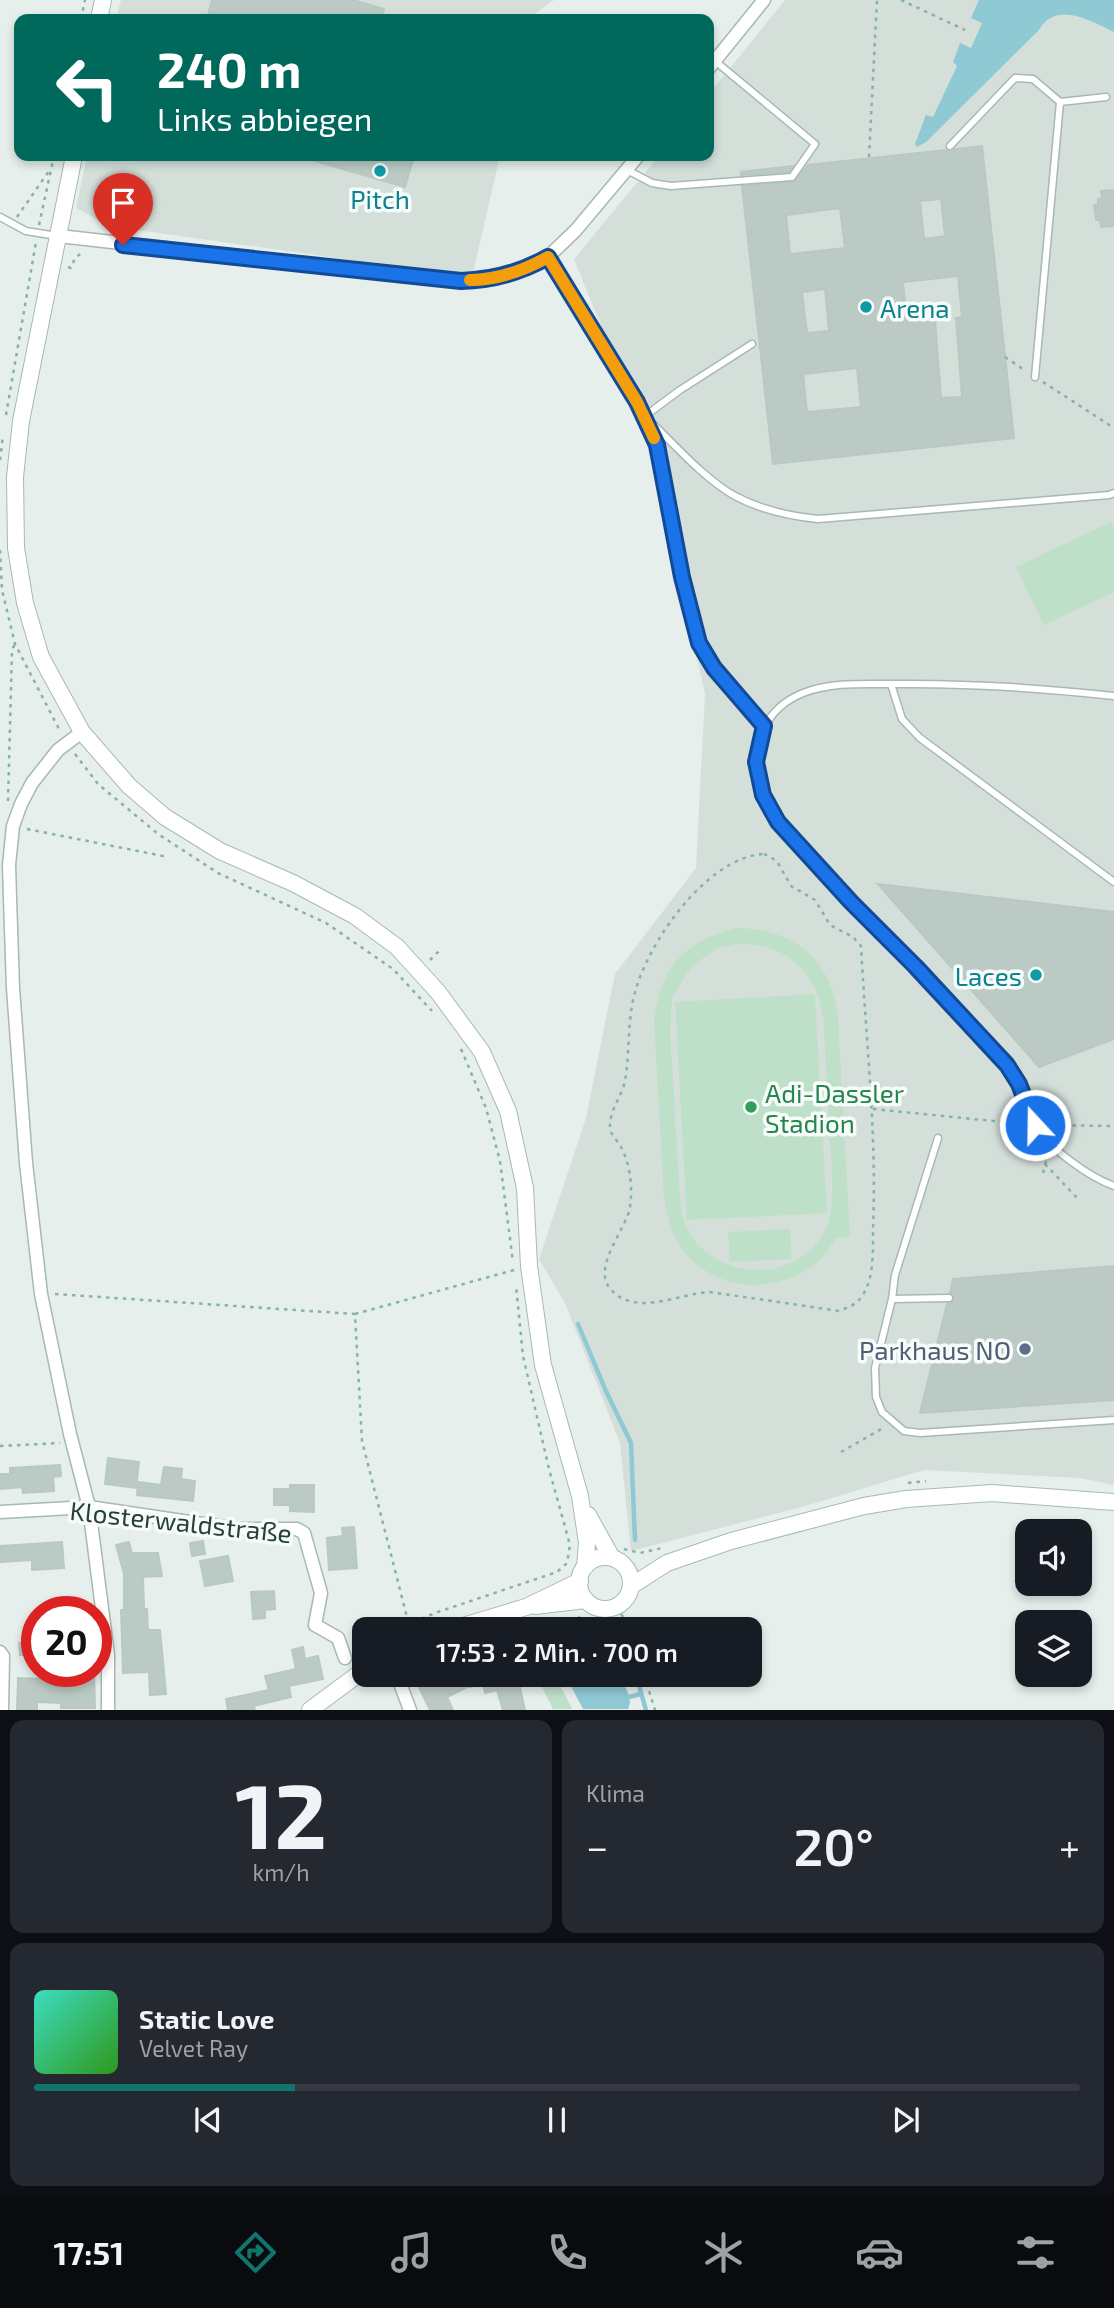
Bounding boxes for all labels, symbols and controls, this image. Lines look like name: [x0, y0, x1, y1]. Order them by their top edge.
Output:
text: 240 m: [157, 39, 301, 98]
icon: left: [42, 42, 133, 133]
text: Links abbiegen: [157, 99, 372, 137]
marker: Pitch: [372, 163, 388, 179]
pin: [93, 173, 153, 245]
place label: Pitch: [350, 183, 410, 214]
icon: arrive: [104, 184, 142, 222]
place label: Arena: [880, 292, 950, 323]
marker: Arena: [858, 299, 874, 315]
place label: Laces: [955, 960, 1022, 991]
marker: Laces: [1028, 967, 1044, 983]
place label: Adi-Dassler Stadion: [765, 1077, 904, 1138]
position arrow: [998, 1088, 1072, 1162]
marker: Adi-Dassler Stadion: [743, 1099, 759, 1115]
place label: Parkhaus NO: [859, 1334, 1011, 1365]
marker: Parkhaus NO: [1017, 1341, 1033, 1357]
street label: Klosterwaldstraße: [69, 1494, 293, 1548]
map controls: [1015, 1519, 1092, 1687]
button: sound: [1015, 1519, 1092, 1596]
speed limit sign: 20: [21, 1596, 112, 1687]
button: layers: [1015, 1610, 1092, 1687]
text: 17:53 · 2 Min. · 700 m: [436, 1636, 678, 1667]
text: 12: [235, 1758, 327, 1867]
text: Klima: [586, 1779, 645, 1807]
text: 20°: [793, 1814, 874, 1876]
text: −: [586, 1823, 608, 1869]
text: +: [1059, 1823, 1080, 1869]
text: km/h: [252, 1858, 310, 1886]
text: Static Love: [139, 2003, 275, 2034]
text: Velvet Ray: [139, 2034, 248, 2062]
icon: previous: [189, 2101, 227, 2139]
icon: pause: [538, 2101, 576, 2139]
icon: next: [887, 2101, 925, 2139]
icon: directions: [231, 2228, 280, 2277]
icon: music: [387, 2228, 436, 2277]
icon: phone: [543, 2228, 592, 2277]
icon: climate: [699, 2228, 748, 2277]
icon: car: [855, 2228, 904, 2277]
icon: filters: [1011, 2228, 1060, 2277]
text: 17:51: [54, 2233, 124, 2271]

